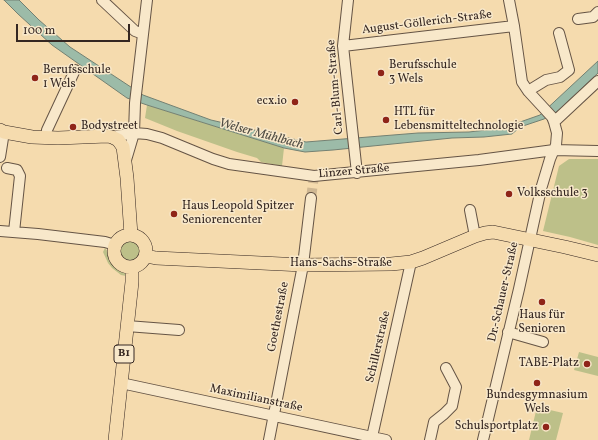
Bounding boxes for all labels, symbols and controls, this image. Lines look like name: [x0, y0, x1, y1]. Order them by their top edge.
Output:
street label: August-Göllerich-Straße: [361, 8, 493, 38]
scale bar: [18, 16, 132, 42]
text: 100 m: [23, 23, 55, 39]
street label: Carl-Blum-Straße: [325, 39, 347, 135]
place label: Berufsschule 3 Wels: [389, 59, 457, 87]
place label: Berufsschule 1 Wels: [43, 64, 111, 92]
marker: Berufsschule 3 Wels: [376, 68, 386, 78]
marker: Berufsschule 1 Wels: [30, 73, 40, 83]
place label: ecx.io: [257, 95, 287, 109]
marker: ecx.io: [290, 97, 300, 107]
place label: HTL für Lebensmitteltechnologie: [394, 106, 523, 134]
marker: HTL für Lebensmitteltechnologie: [381, 115, 391, 125]
water label: Welser Mühlbach: [217, 116, 305, 154]
place label: Bodystreet: [81, 120, 138, 134]
marker: Bodystreet: [68, 122, 78, 132]
street label: Linzer Straße: [318, 162, 390, 182]
place label: Volksschule 3: [517, 187, 588, 201]
marker: Volksschule 3: [504, 189, 514, 199]
place label: Haus Leopold Spitzer Seniorencenter: [182, 200, 294, 228]
marker: Haus Leopold Spitzer Seniorencenter: [169, 209, 179, 219]
street label: Dr.-Schauer-Straße: [486, 241, 522, 343]
street label: Hans-Sachs-Straße: [290, 257, 392, 271]
street label: Goethestraße: [265, 281, 293, 353]
marker: Haus für Senioren: [537, 297, 547, 307]
place label: Haus für Senioren: [518, 309, 566, 337]
street label: Schillerstraße: [364, 310, 394, 384]
road number: B1: [114, 345, 134, 363]
place label: TABE-Platz: [519, 357, 579, 371]
marker: TABE-Platz: [582, 359, 592, 369]
marker: Bundesgymnasium Wels: [532, 378, 542, 388]
street label: Maximilianstraße: [208, 382, 304, 416]
place label: Bundesgymnasium Wels: [486, 389, 588, 417]
place label: Schulsportplatz: [455, 420, 538, 434]
marker: Schulsportplatz: [541, 422, 551, 432]

